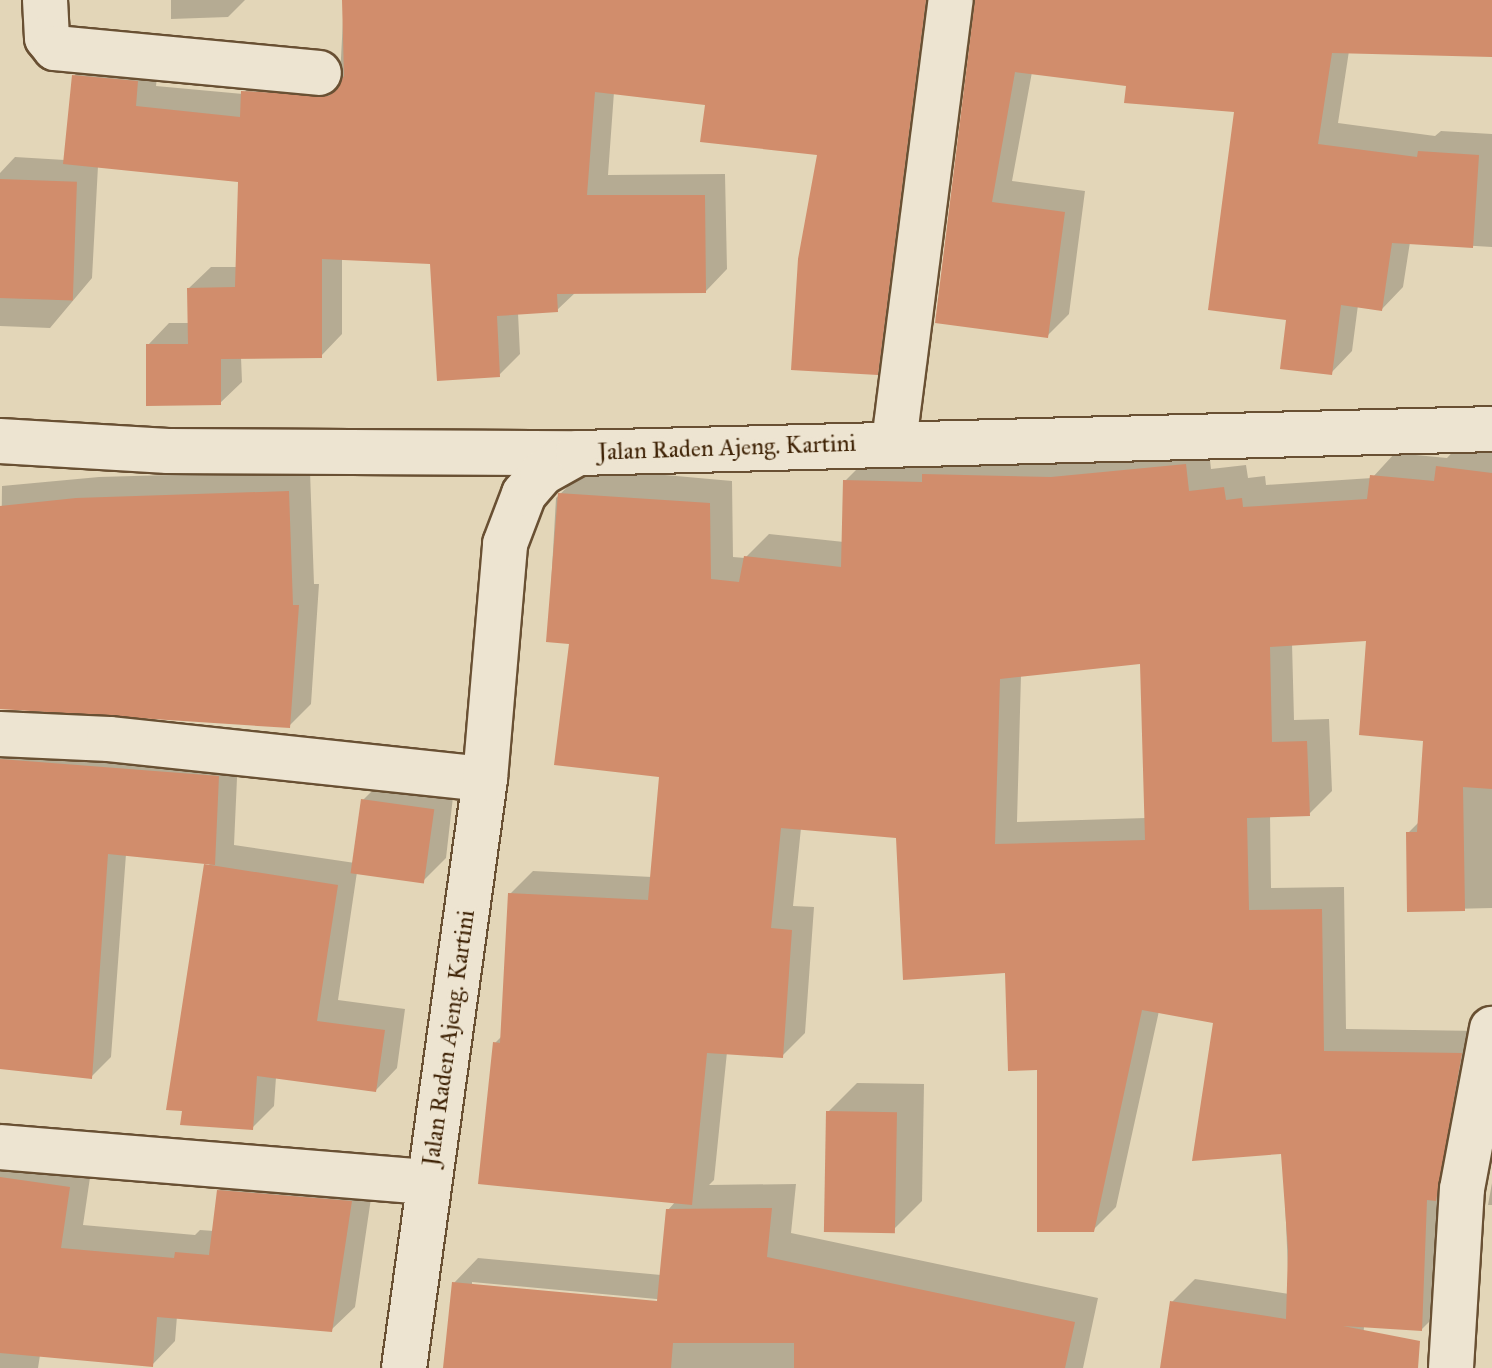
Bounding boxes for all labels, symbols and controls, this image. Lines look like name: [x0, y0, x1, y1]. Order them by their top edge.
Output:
street label: Jalan Raden Ajeng. Kartini: [597, 429, 857, 467]
street label: Jalan Raden Ajeng. Kartini: [417, 908, 481, 1168]

